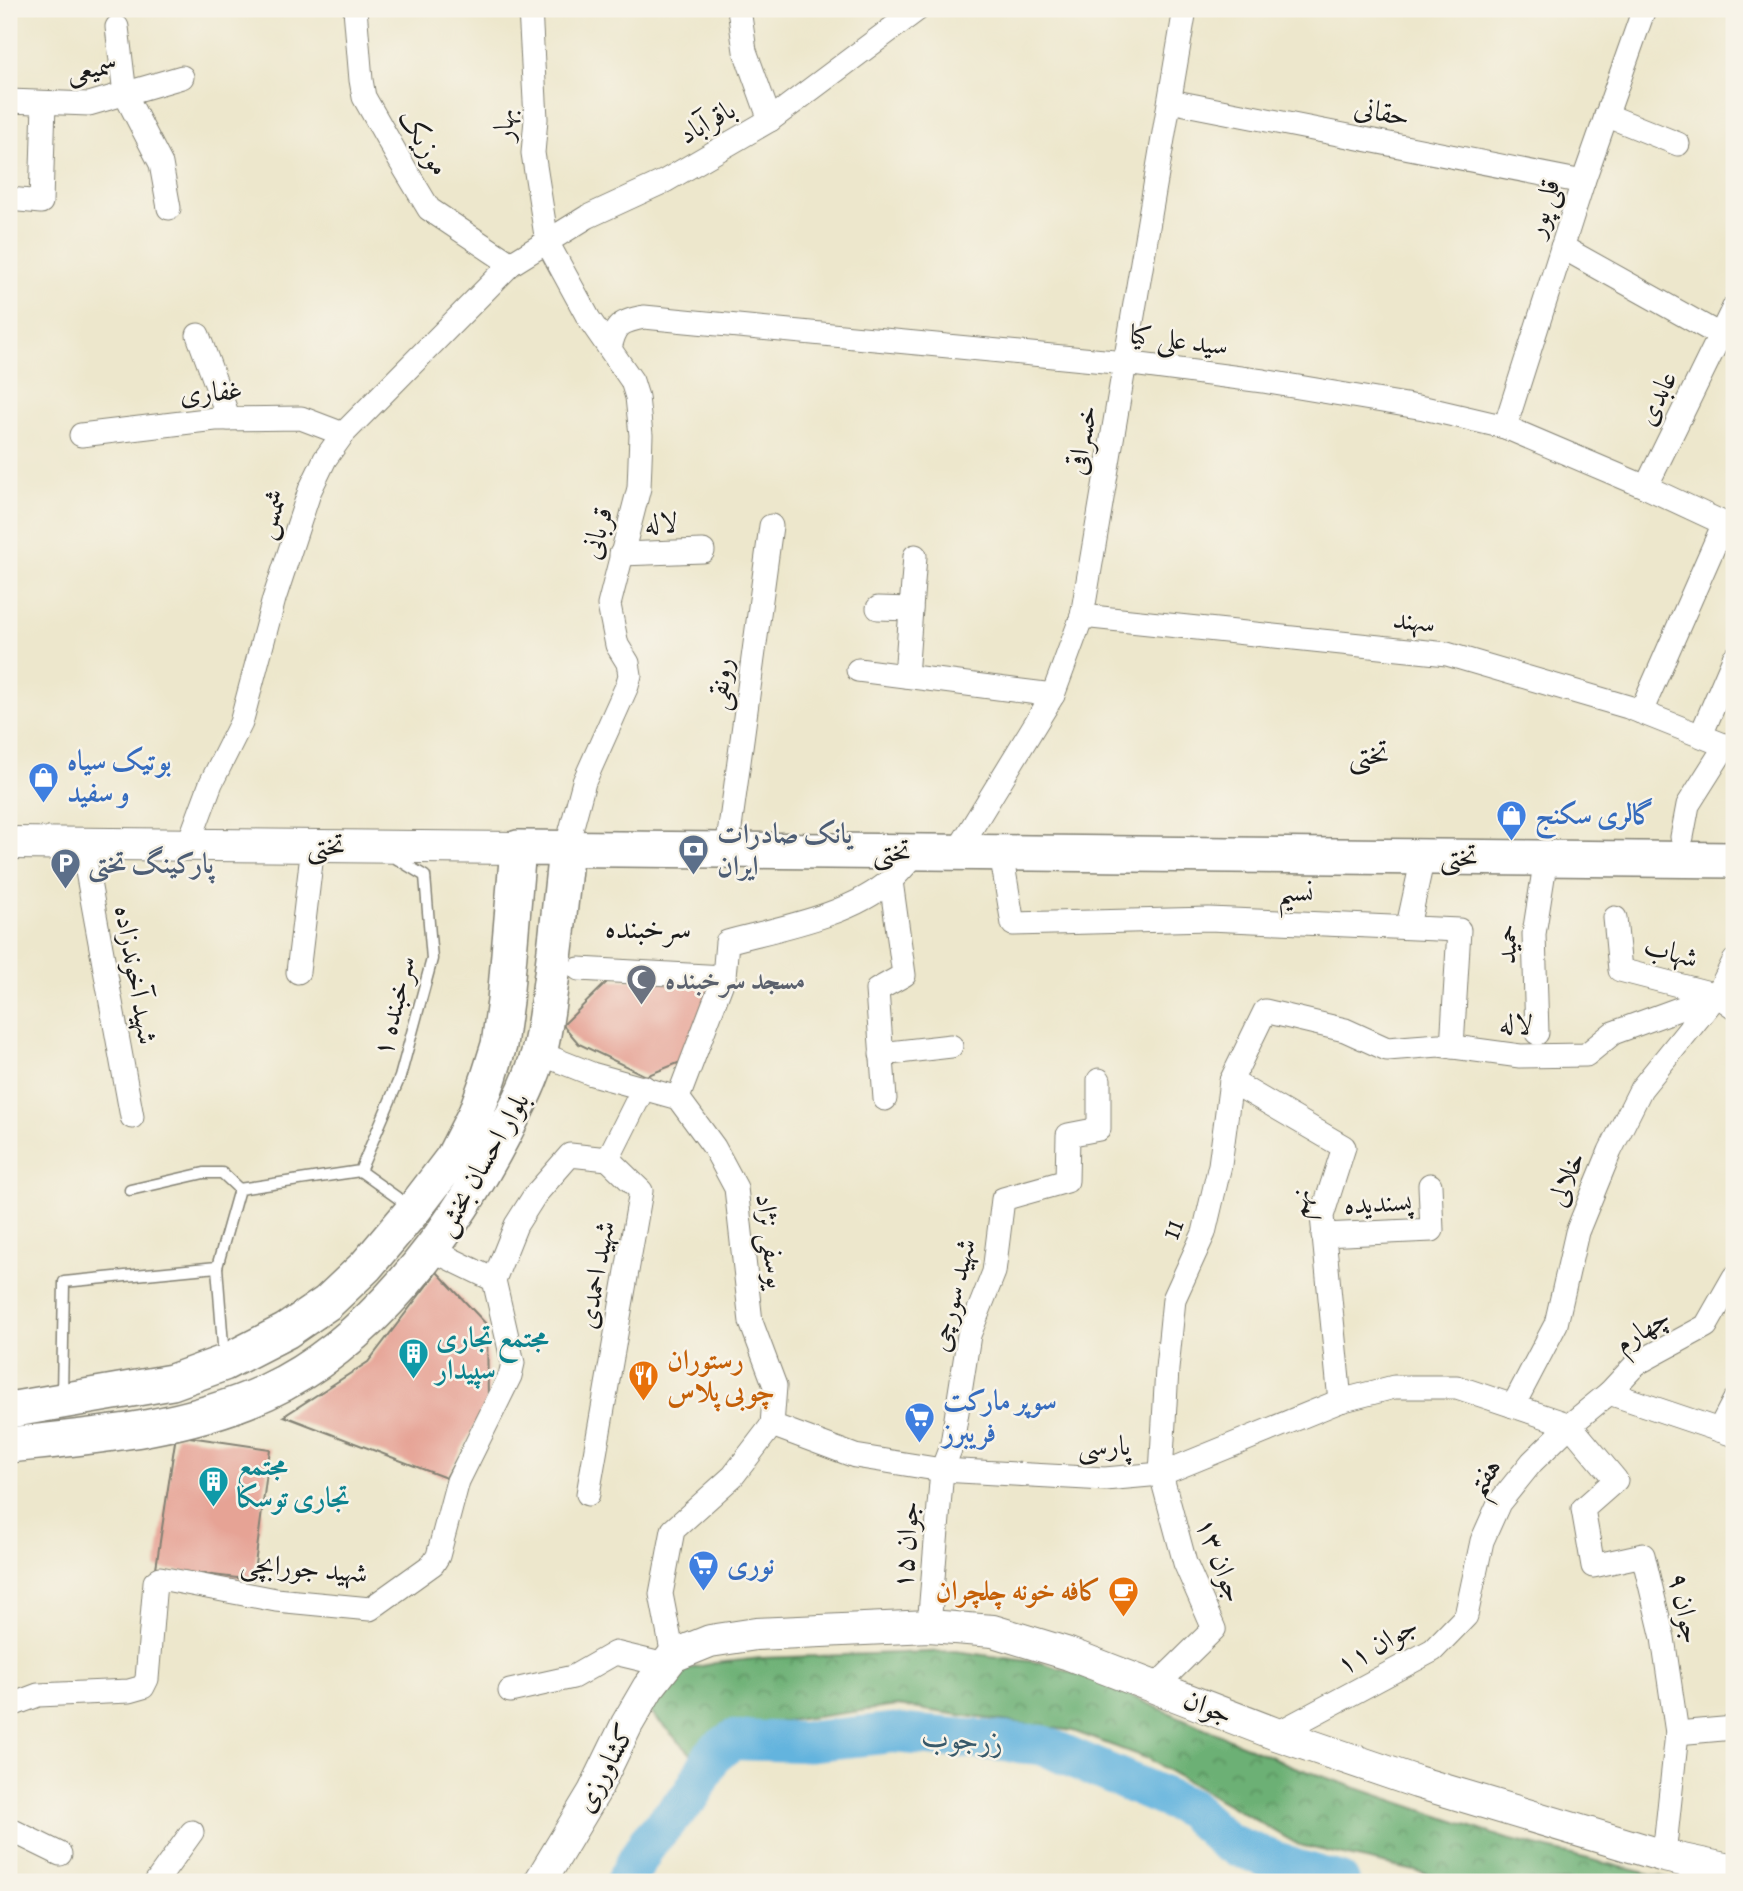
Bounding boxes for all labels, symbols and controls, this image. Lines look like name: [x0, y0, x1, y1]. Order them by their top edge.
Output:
street label: سمیعی: [64, 45, 120, 91]
street label: حقانی: [1351, 88, 1413, 136]
street label: باقرآباد: [672, 91, 742, 153]
street label: موزیک: [389, 101, 459, 183]
street label: بهار: [484, 108, 524, 145]
street label: قلی پور: [1515, 174, 1571, 245]
street label: سید علی کیا: [1128, 315, 1230, 366]
street label: عابدی: [1627, 364, 1687, 432]
street label: غفاری: [178, 371, 244, 413]
street label: خسراقی: [1057, 402, 1107, 478]
street label: شمس: [245, 484, 297, 544]
street label: قربانی: [572, 503, 622, 563]
street label: لاله: [644, 503, 678, 543]
street label: سهند: [1391, 600, 1437, 642]
street label: رونقی: [698, 655, 743, 713]
district label: تختی: [1348, 734, 1390, 776]
place label: بوتیک سیاه و سفید: [67, 742, 172, 812]
shop icon: بوتیک سیاه و سفید: [27, 760, 61, 804]
place label: گالری سکنج: [1535, 796, 1654, 840]
shop icon: گالری سکنج: [1495, 798, 1529, 842]
place label: یانک صادرات ایران: [717, 815, 854, 885]
street label: تختی: [307, 827, 345, 866]
bank icon: یانک صادرات ایران: [677, 833, 711, 877]
street label: تختی: [872, 833, 912, 872]
street label: تختی: [1439, 838, 1479, 877]
place label: پارکینگ تختی: [88, 845, 216, 884]
parking icon: پارکینگ تختی: [48, 847, 82, 891]
street label: نسیم: [1277, 872, 1314, 920]
street label: شهید آخوندزاده: [105, 902, 167, 1048]
district label: سرخبنده: [605, 908, 691, 948]
street label: حمید: [1487, 923, 1527, 965]
street label: شهاب: [1640, 927, 1702, 977]
street label: سرخبنده ۱: [363, 952, 425, 1060]
place label: مسجد سرخبنده: [665, 961, 805, 999]
mosque icon: مسجد سرخبنده: [625, 963, 659, 1007]
street label: لاله: [1498, 1004, 1534, 1044]
street label: بلوار احسان بخش: [425, 1085, 539, 1243]
street label: خلالی: [1538, 1146, 1594, 1212]
street label: پسندیده: [1343, 1182, 1415, 1224]
street label: نهم: [1278, 1185, 1327, 1222]
street label: یوسفی نژاد: [745, 1191, 796, 1293]
street label: 11: [1151, 1213, 1193, 1245]
street label: شهید احمدی: [568, 1218, 624, 1332]
street label: شهید سورچی: [921, 1234, 985, 1356]
street label: چهارم: [1607, 1298, 1680, 1366]
place label: مجتمع تجاری سپیدار: [433, 1319, 549, 1389]
building icon: مجتمع تجاری سپیدار: [396, 1337, 430, 1381]
place label: رستوران چوبی پلاس: [667, 1341, 775, 1412]
restaurant icon: رستوران چوبی پلاس: [627, 1359, 661, 1403]
place label: سوپر مارکت فریبرز: [940, 1382, 1057, 1452]
supermarket icon: سوپر مارکت فریبرز: [903, 1400, 937, 1444]
street label: پارسی: [1077, 1427, 1133, 1466]
place label: مجتمع تجاری توسکا: [237, 1447, 350, 1517]
street label: هفتم: [1457, 1450, 1517, 1508]
building icon: مجتمع تجاری توسکا: [197, 1465, 231, 1509]
street label: جوان ۱۵: [883, 1499, 929, 1591]
street label: جوان ۱۳: [1186, 1512, 1254, 1608]
street label: شهید جورابچی: [239, 1544, 369, 1592]
place label: نوری: [727, 1546, 775, 1584]
supermarket icon: نوری: [687, 1548, 721, 1592]
street label: جوان ۹: [1659, 1569, 1711, 1647]
place label: کافه خونه چلچران: [936, 1572, 1101, 1610]
cafe icon: کافه خونه چلچران: [1107, 1574, 1141, 1618]
street label: جوان ۱۱: [1329, 1606, 1425, 1684]
street label: جوان: [1178, 1680, 1238, 1734]
water label: زرجوب: [921, 1716, 1005, 1762]
street label: کشاورزی: [566, 1717, 644, 1819]

